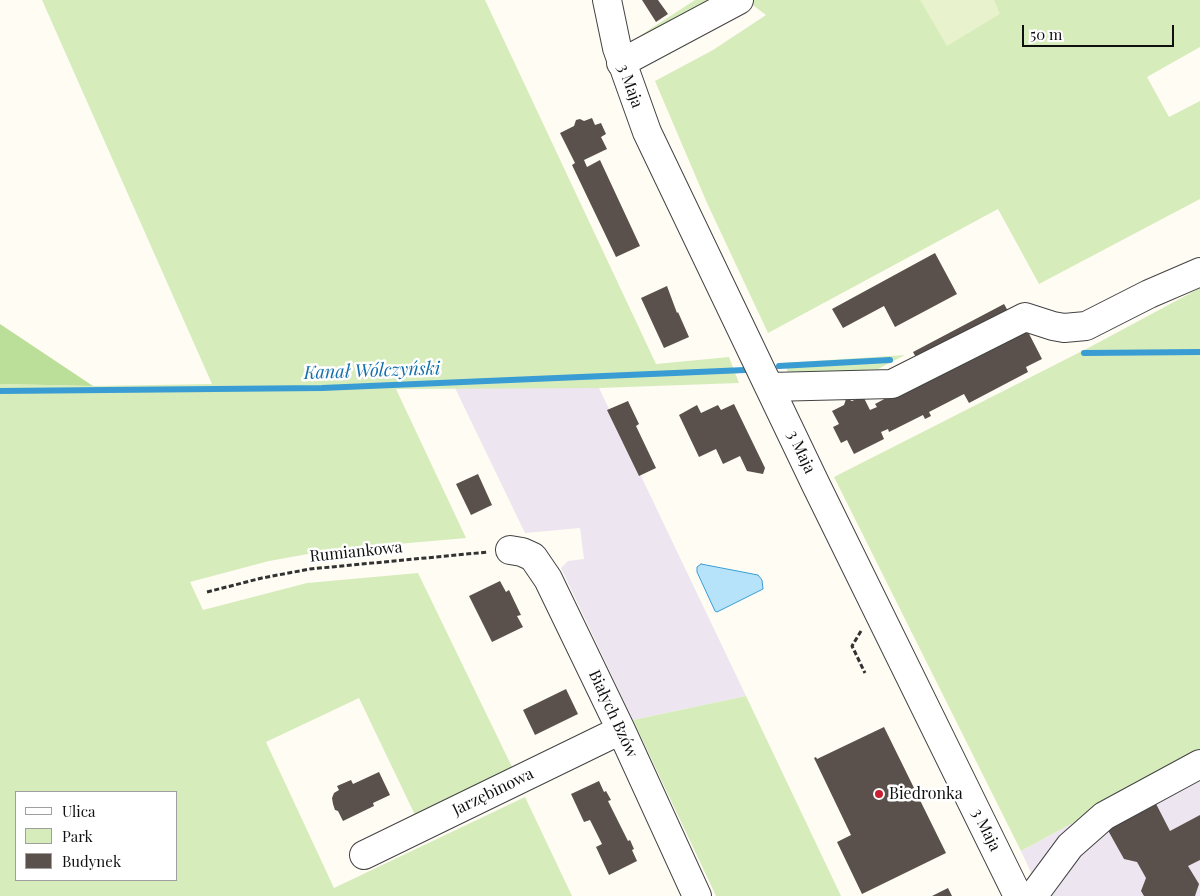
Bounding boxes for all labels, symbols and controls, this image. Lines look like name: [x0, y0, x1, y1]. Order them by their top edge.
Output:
scale bar: [1025, 15, 1178, 47]
text: 50 m: [1030, 24, 1062, 44]
street label: 3 Maja: [613, 61, 647, 111]
water label: Kanał Wólczyński: [303, 358, 441, 384]
street label: 3 Maja: [783, 427, 819, 477]
street label: Rumiankowa: [309, 538, 403, 566]
street label: Białych Bzów: [584, 667, 642, 761]
street label: Jarzębinowa: [449, 764, 537, 820]
place label: Biedronka: [889, 784, 963, 804]
marker: Biedronka: [873, 788, 885, 800]
legend: [15, 791, 178, 881]
text: Ulica: [62, 801, 95, 821]
street label: 3 Maja: [967, 805, 1005, 855]
text: Park: [62, 826, 93, 846]
text: Budynek: [62, 851, 121, 871]

